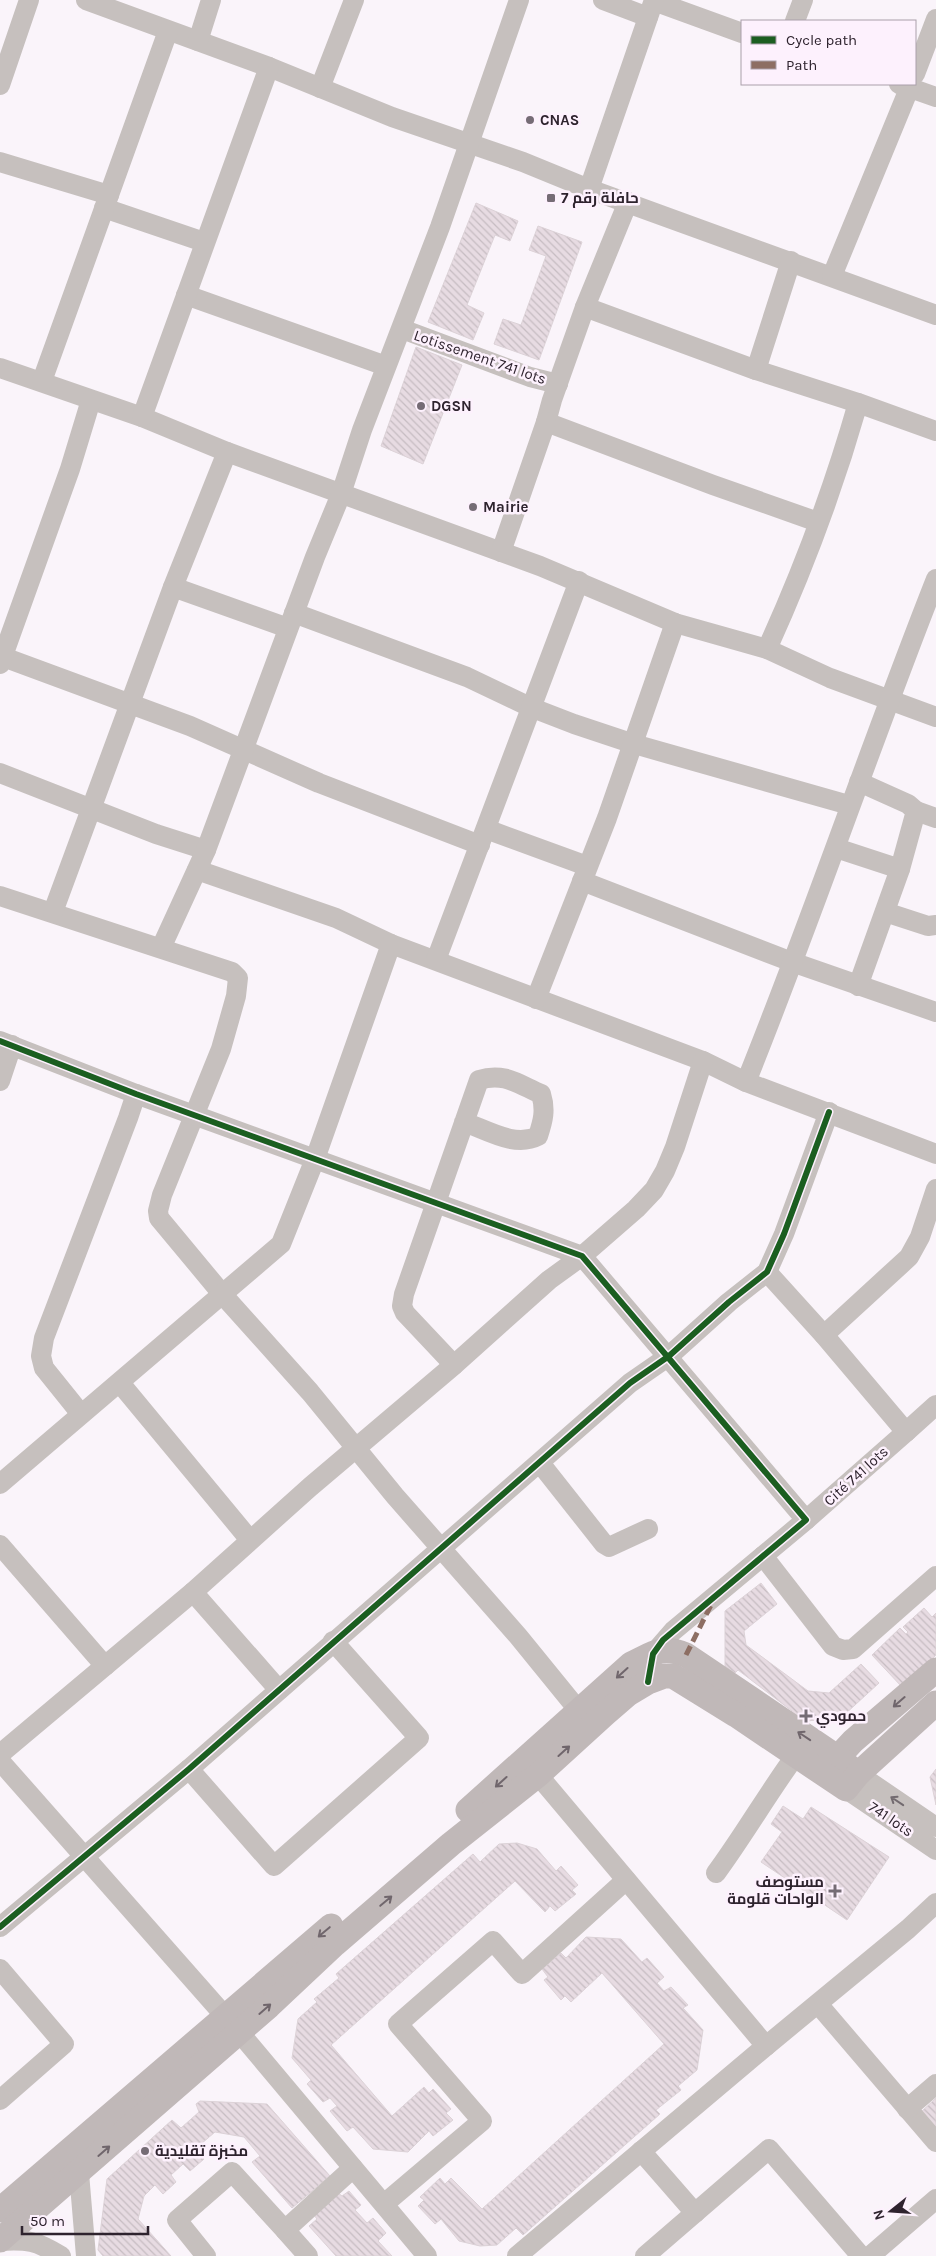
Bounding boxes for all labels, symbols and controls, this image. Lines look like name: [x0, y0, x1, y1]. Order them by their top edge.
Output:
legend: [741, 20, 916, 85]
text: Cycle path: [786, 31, 857, 49]
text: Path: [786, 56, 817, 74]
place label: CNAS: [540, 111, 579, 129]
marker: CNAS: [524, 114, 536, 126]
place label: حافلة رقم 7: [561, 189, 639, 208]
marker: حافلة رقم 7: [545, 192, 557, 204]
street label: Lotissement 741 lots: [412, 326, 548, 388]
place label: DGSN: [431, 397, 472, 415]
marker: DGSN: [415, 400, 427, 412]
place label: Mairie: [483, 498, 529, 516]
marker: Mairie: [467, 501, 479, 513]
street label: Cité 741 lots: [820, 1442, 892, 1510]
one-way arrow: [615, 1667, 628, 1678]
one-way arrow: [893, 1696, 906, 1708]
place label: حمودي: [816, 1707, 866, 1728]
marker: حمودي: [800, 1710, 812, 1722]
one-way arrow: [798, 1730, 812, 1740]
one-way arrow: [557, 1745, 570, 1757]
one-way arrow: [495, 1776, 508, 1788]
one-way arrow: [890, 1796, 904, 1806]
street label: 741 lots: [865, 1798, 917, 1840]
place label: مستوصف الواحات قلومة: [727, 1873, 824, 1908]
marker: مستوصف الواحات قلومة: [828, 1884, 842, 1898]
one-way arrow: [379, 1896, 392, 1907]
one-way arrow: [318, 1926, 331, 1937]
one-way arrow: [258, 2003, 271, 2015]
place label: مخبزة تقليدية: [155, 2142, 248, 2160]
marker: مخبزة تقليدية: [139, 2145, 151, 2157]
one-way arrow: [97, 2146, 110, 2157]
north arrow: [866, 2186, 916, 2236]
scale bar: [22, 2204, 149, 2236]
text: N: [869, 2207, 889, 2222]
text: 50 m: [30, 2212, 65, 2230]

